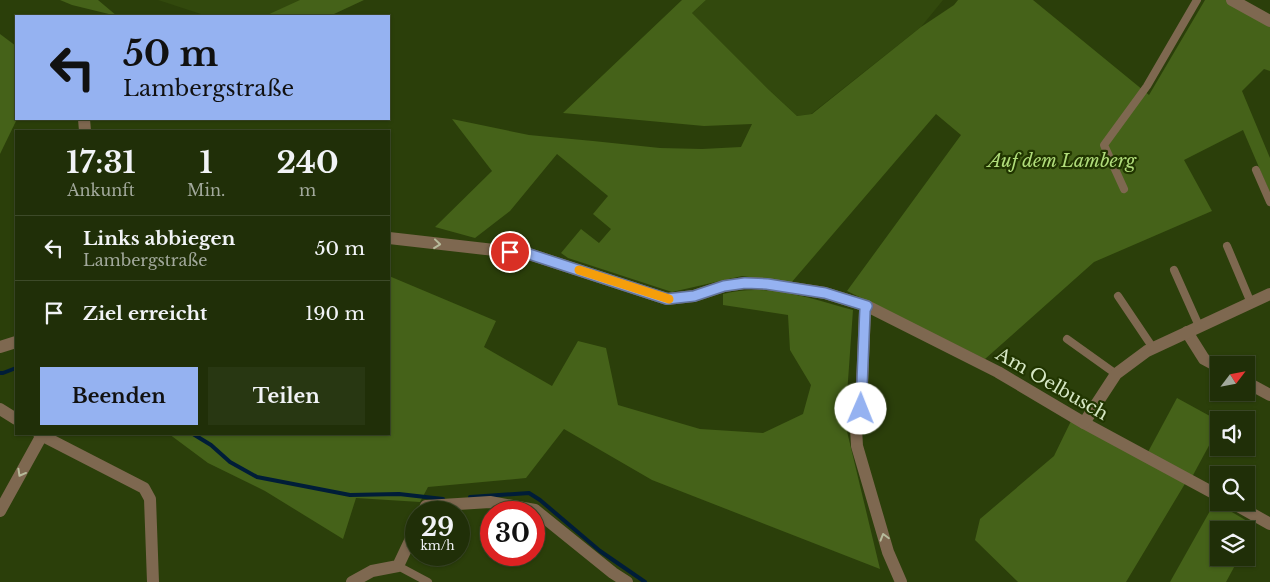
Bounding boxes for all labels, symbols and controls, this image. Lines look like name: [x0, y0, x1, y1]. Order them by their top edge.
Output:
text: 50 m: [123, 32, 218, 75]
icon: left: [40, 35, 105, 100]
text: Lambergstraße: [123, 75, 294, 102]
text: 17:31: [66, 144, 136, 181]
text: 1: [200, 144, 213, 181]
text: 240: [277, 144, 339, 181]
park label: Auf dem Lamberg: [986, 150, 1137, 172]
text: Ankunft: [67, 180, 135, 200]
text: Min.: [187, 180, 225, 200]
text: m: [299, 180, 316, 200]
text: Links abbiegen: [83, 227, 235, 250]
pin: [489, 231, 531, 273]
icon: left: [40, 234, 68, 262]
text: 50 m: [315, 237, 365, 260]
one-way arrow: [434, 238, 442, 249]
icon: arrive: [496, 238, 524, 266]
text: Lambergstraße: [83, 250, 207, 270]
icon: arrive: [40, 299, 68, 327]
text: Ziel erreicht: [83, 302, 207, 325]
text: 190 m: [305, 302, 365, 325]
street label: Am Oelbusch: [991, 343, 1112, 425]
north arrow: [1210, 356, 1255, 401]
map controls: [1210, 356, 1255, 566]
button: Beenden: [40, 367, 198, 425]
button: Teilen: [208, 367, 365, 425]
position arrow: [834, 382, 886, 434]
button: sound: [1210, 411, 1255, 456]
button: search: [1210, 466, 1255, 511]
one-way arrow: [17, 468, 27, 477]
speed limit sign: 30: [480, 501, 545, 566]
text: 29: [421, 512, 454, 543]
button: layers: [1210, 521, 1255, 566]
one-way arrow: [879, 533, 889, 541]
text: km/h: [420, 538, 455, 553]

